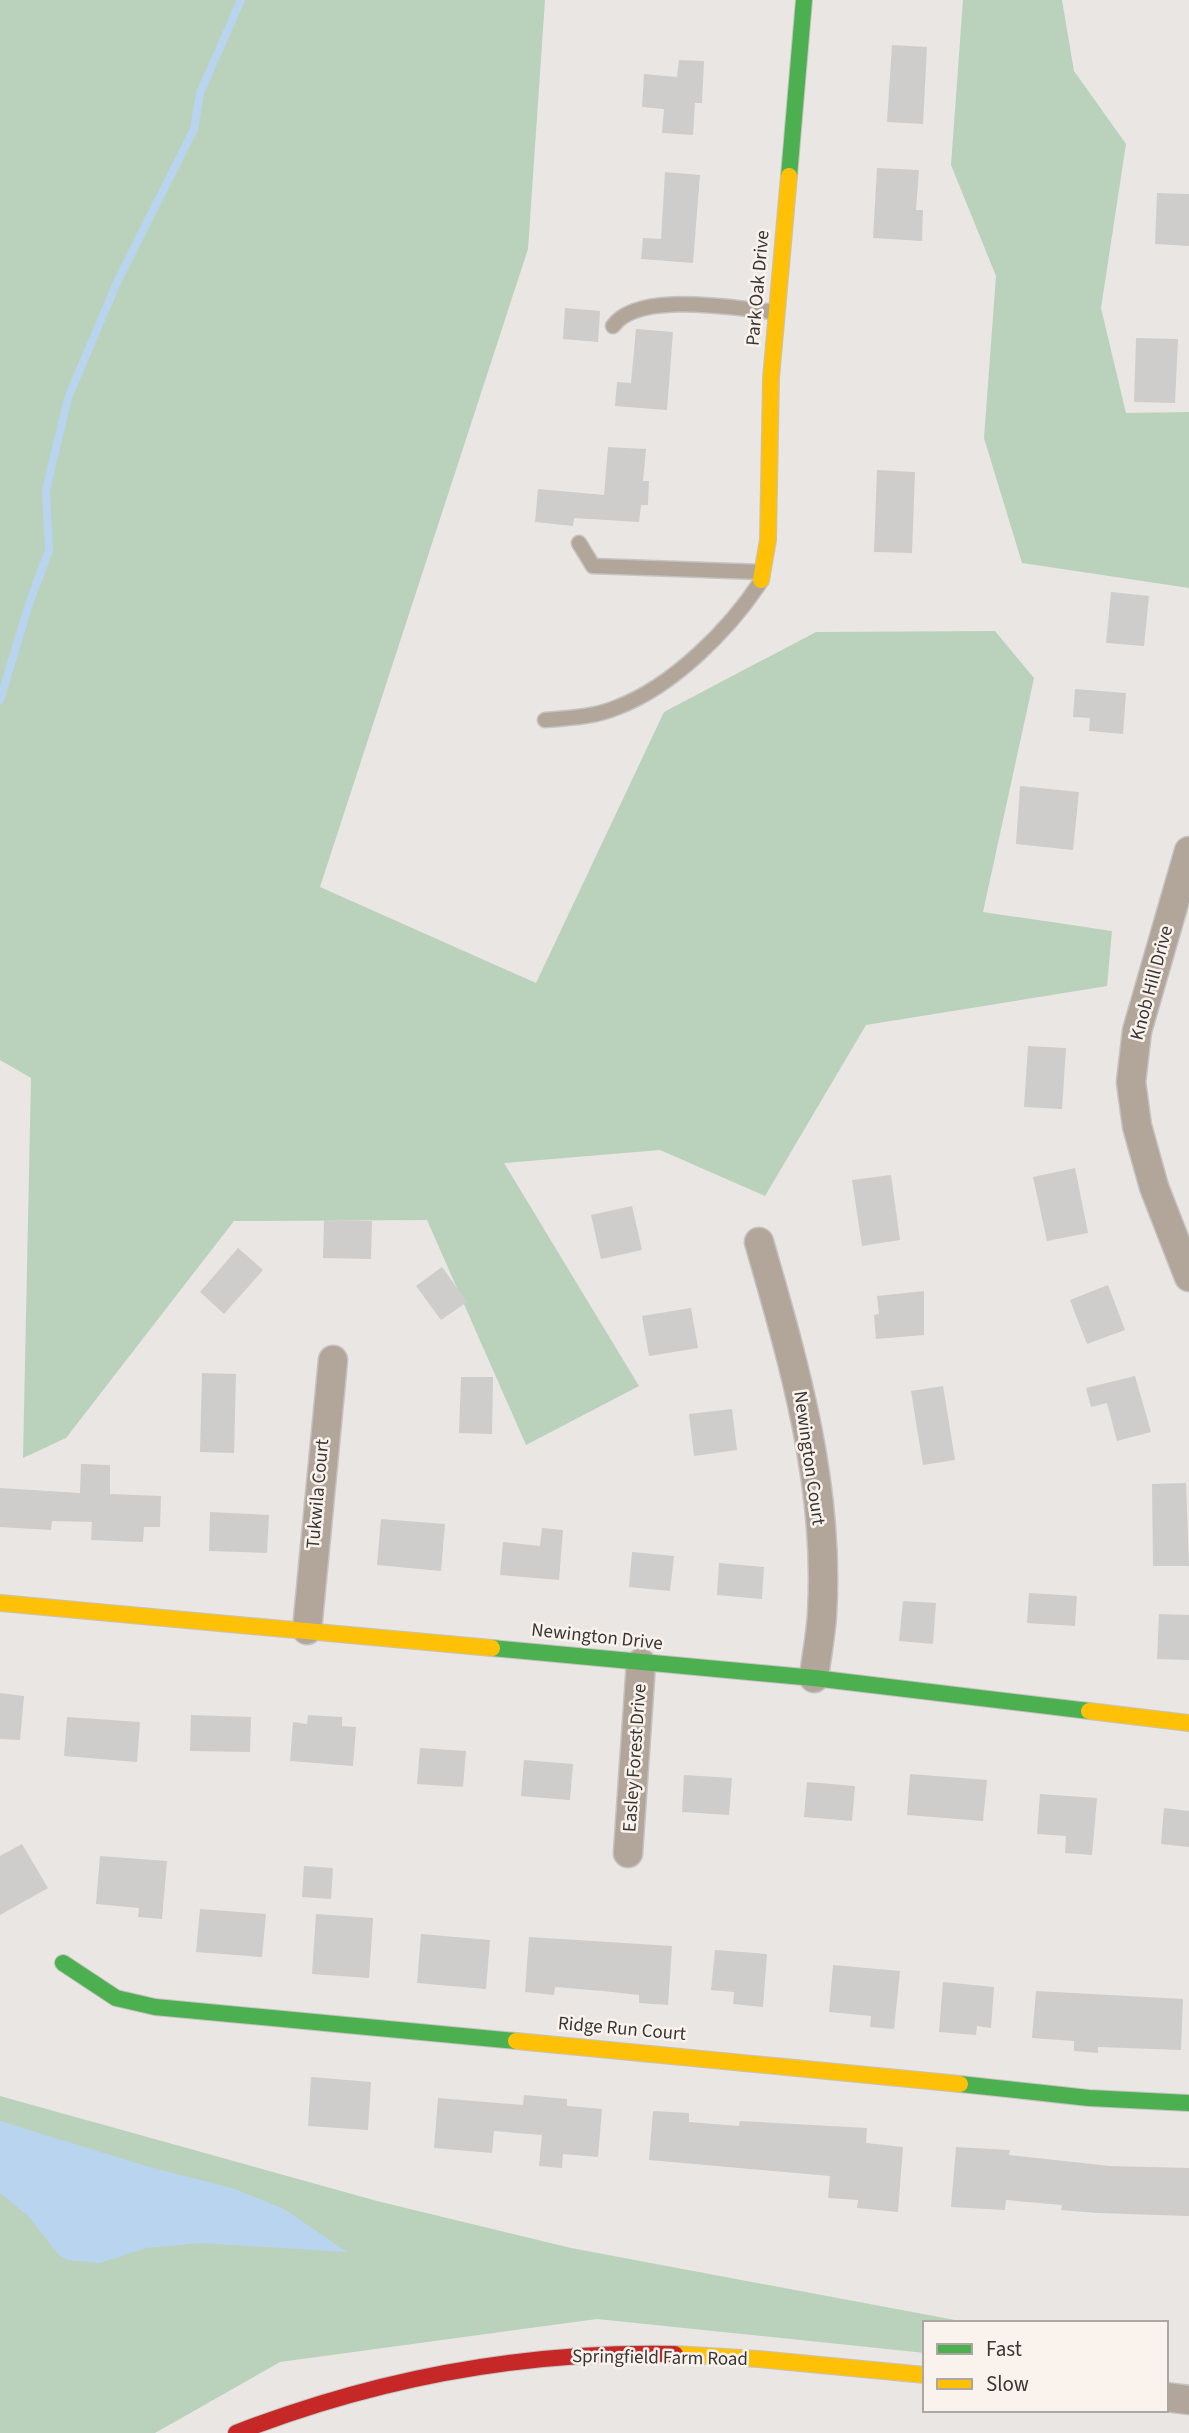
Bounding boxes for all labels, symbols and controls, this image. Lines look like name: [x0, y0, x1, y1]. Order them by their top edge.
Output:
street label: Park Oak Drive: [740, 229, 776, 347]
street label: Knob Hill Drive: [1124, 923, 1180, 1043]
street label: Newington Court: [786, 1389, 832, 1527]
street label: Tukwila Court: [300, 1437, 336, 1550]
street label: Newington Drive: [530, 1617, 664, 1657]
street label: Easley Forest Drive: [616, 1683, 654, 1833]
street label: Ridge Run Court: [557, 2010, 688, 2048]
legend: [923, 2321, 1168, 2412]
text: Fast: [986, 2334, 1022, 2364]
street label: Springfield Farm Road: [572, 2343, 748, 2373]
text: Slow: [986, 2369, 1029, 2399]

